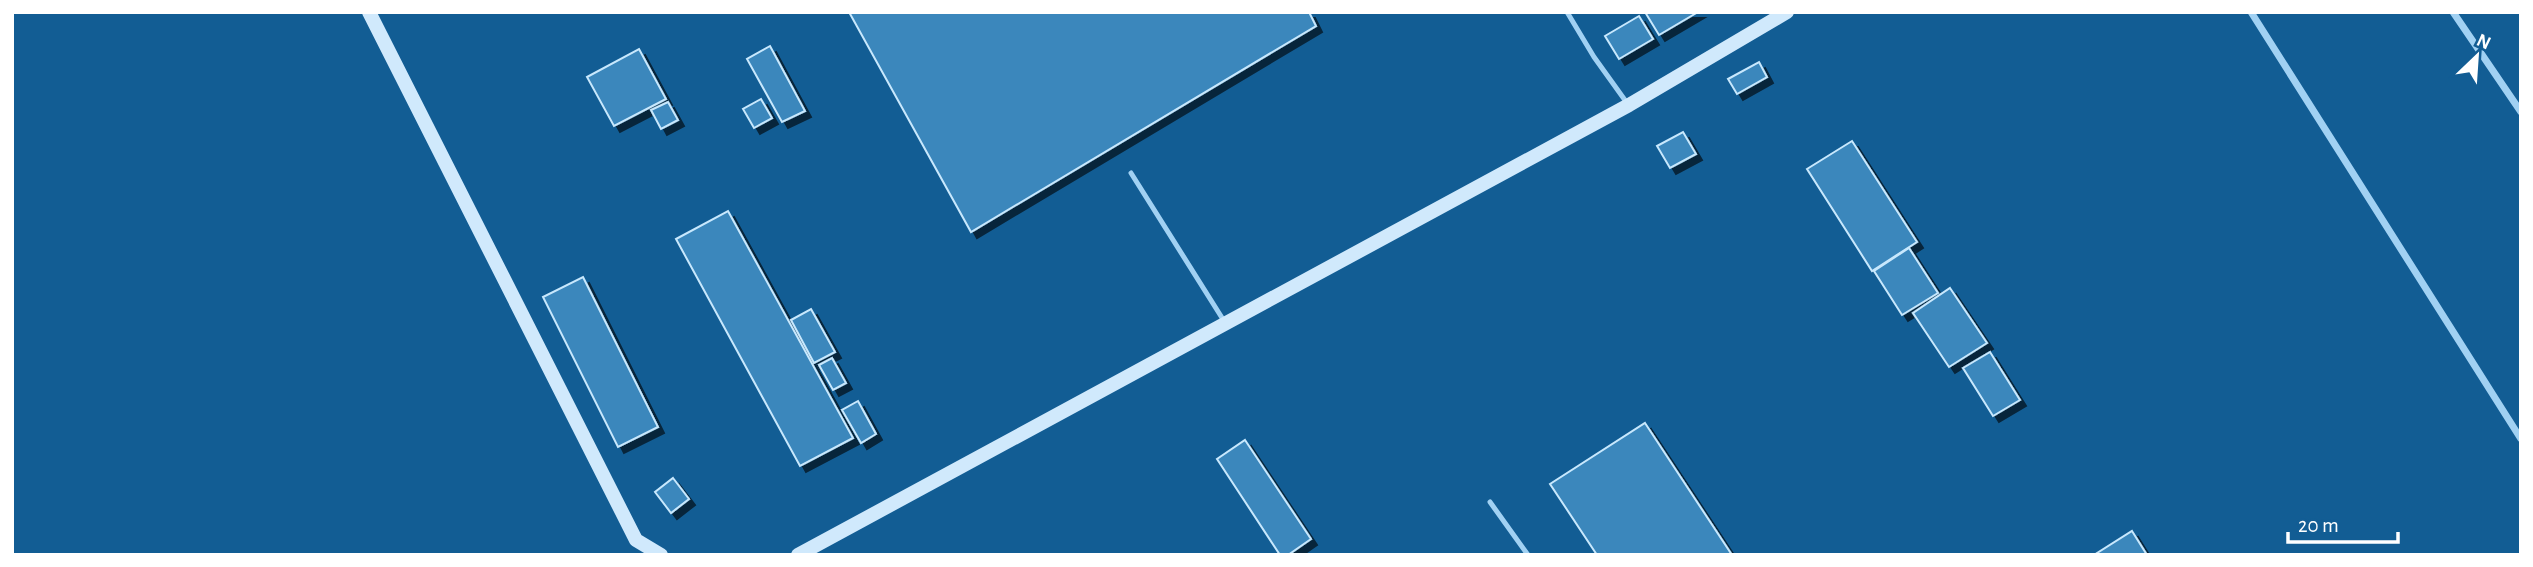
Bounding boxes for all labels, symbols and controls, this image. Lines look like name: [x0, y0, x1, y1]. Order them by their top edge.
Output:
north arrow: [2442, 21, 2512, 91]
text: N: [2474, 31, 2494, 53]
scale bar: [2288, 500, 2398, 544]
text: 20 m: [2298, 515, 2339, 536]

